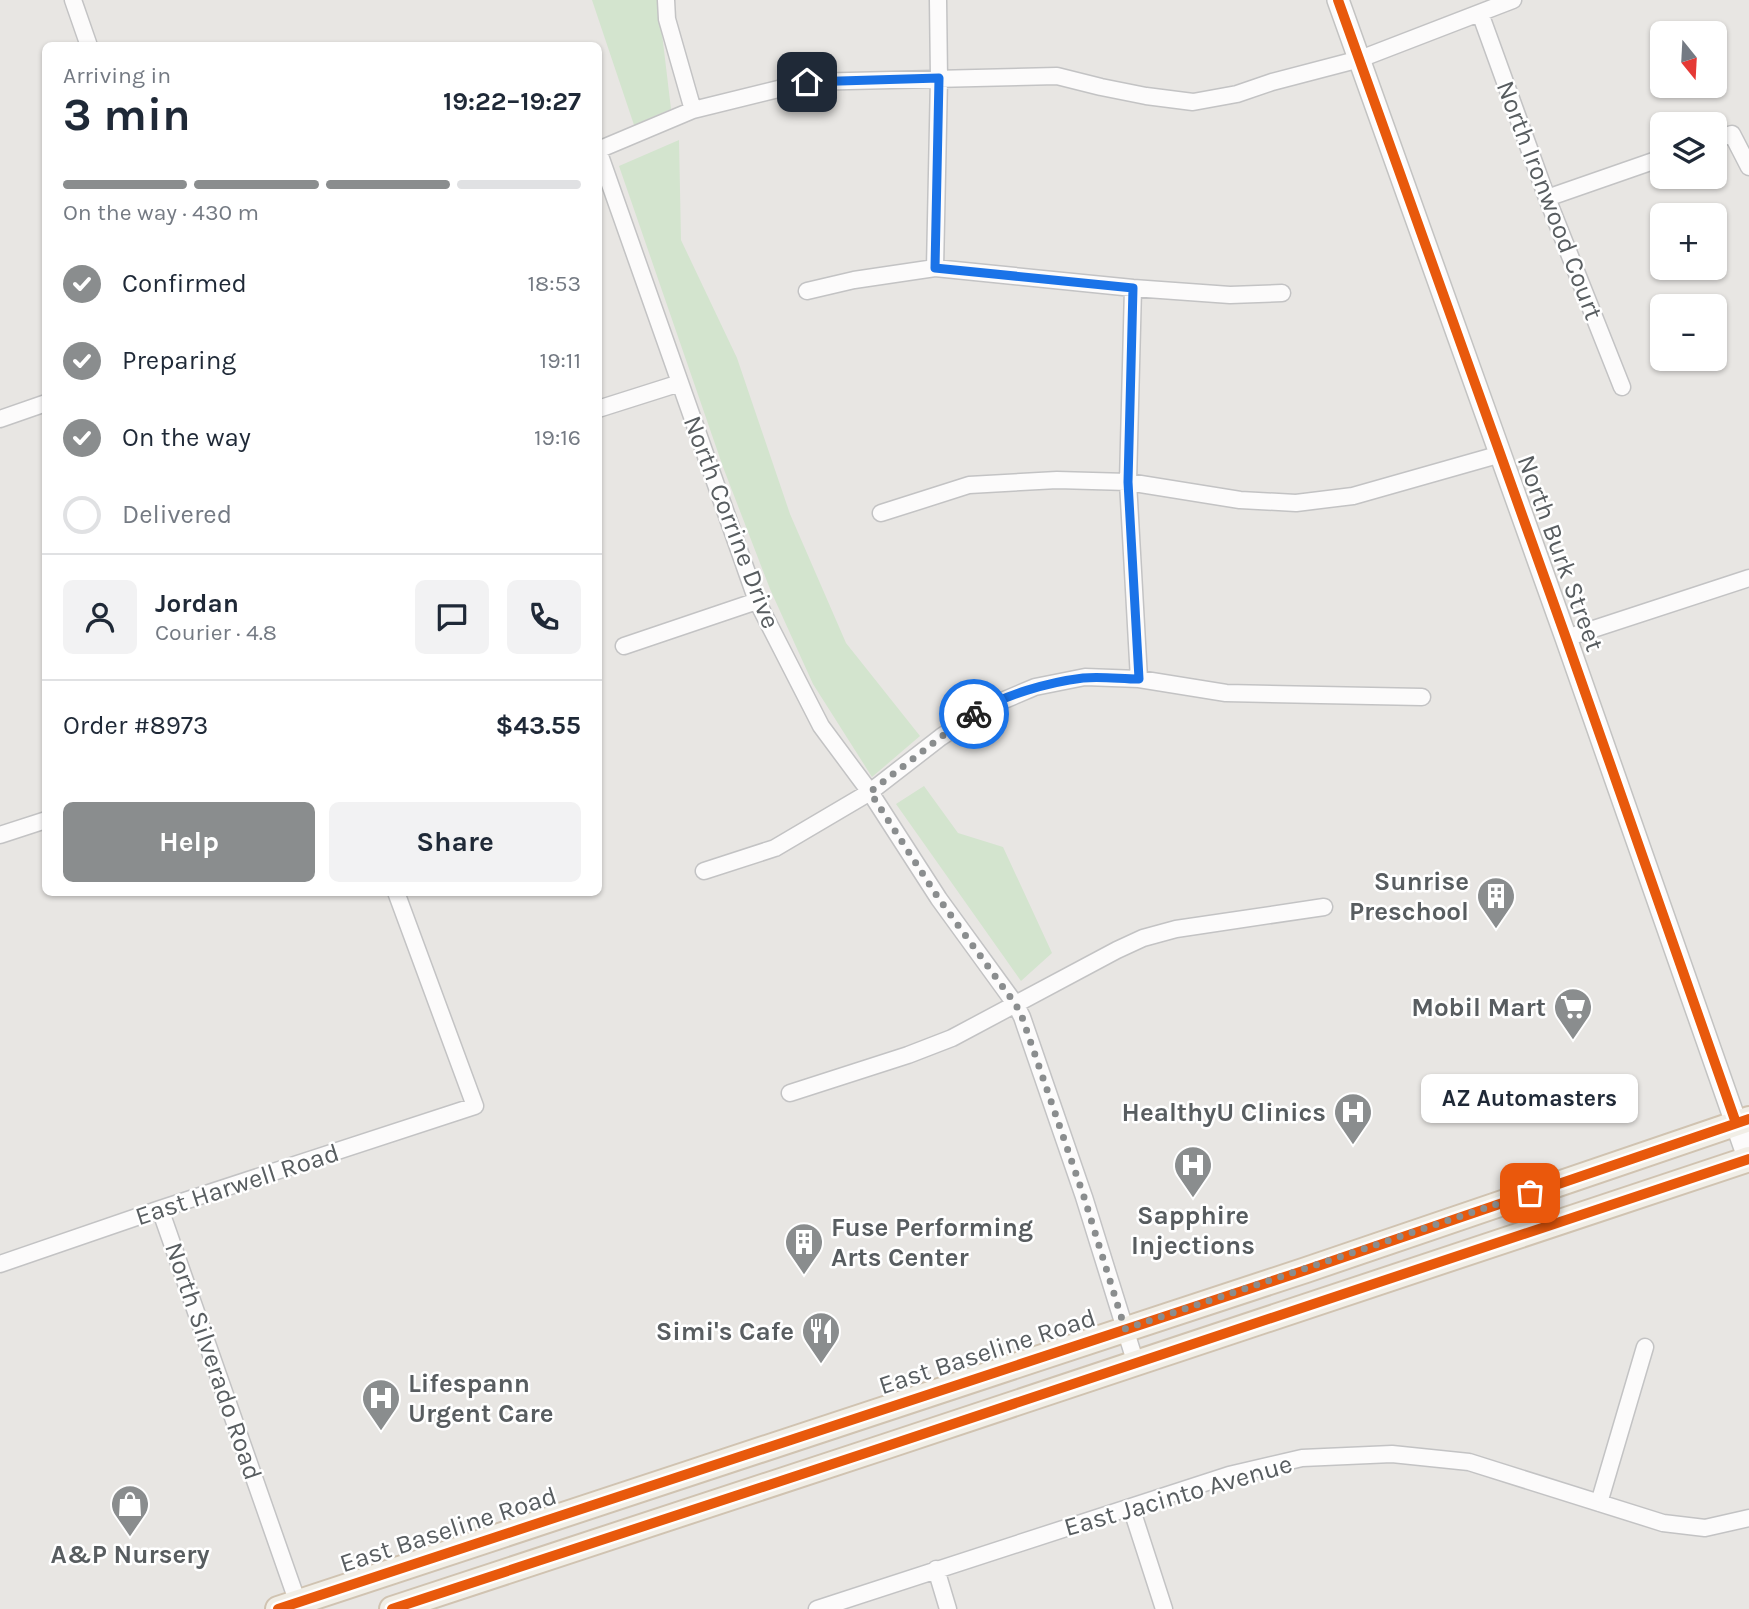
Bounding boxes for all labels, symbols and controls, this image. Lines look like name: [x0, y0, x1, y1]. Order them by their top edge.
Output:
north arrow: [1650, 21, 1727, 98]
map controls: [1650, 21, 1727, 371]
pin: [777, 52, 837, 112]
text: Arriving in: [63, 62, 171, 89]
icon: home: [788, 63, 826, 101]
street label: North Ironwood Court: [1490, 76, 1610, 324]
text: 19:22–19:27: [443, 86, 581, 117]
text: 3 min: [63, 88, 191, 142]
button: layers: [1650, 112, 1727, 189]
text: On the way · 430 m: [63, 199, 259, 226]
button: +: [1650, 203, 1727, 280]
icon: check: [63, 265, 101, 303]
text: Confirmed: [122, 268, 247, 299]
text: 18:53: [527, 270, 581, 297]
button: −: [1650, 294, 1727, 371]
icon: check: [63, 342, 101, 380]
text: Preparing: [122, 345, 236, 376]
text: 19:11: [540, 347, 581, 374]
street label: North Corrine Drive: [677, 411, 786, 633]
icon: check: [63, 419, 101, 457]
text: On the way: [122, 422, 251, 453]
text: 19:16: [534, 424, 581, 451]
street label: North Burk Street: [1511, 451, 1610, 656]
text: Delivered: [122, 499, 232, 530]
button: person: [63, 580, 137, 654]
button: chat: [415, 580, 489, 654]
button: phone: [507, 580, 581, 654]
text: Jordan: [155, 588, 239, 619]
text: Courier · 4.8: [155, 619, 277, 646]
courier: [939, 679, 1009, 749]
icon: bike: [955, 695, 993, 733]
text: Order #8973: [63, 710, 208, 741]
text: $43.55: [496, 710, 581, 741]
button: Help: [63, 802, 315, 882]
button: Share: [329, 802, 581, 882]
place label: Sunrise Preschool: [1349, 866, 1469, 927]
building icon: Sunrise Preschool: [1475, 875, 1517, 930]
supermarket icon: Mobil Mart: [1552, 986, 1594, 1041]
place label: Mobil Mart: [1411, 992, 1546, 1023]
callout: AZ Automasters: [1422, 1074, 1638, 1123]
text: AZ Automasters: [1442, 1085, 1617, 1112]
hospital icon: HealthyU Clinics: [1332, 1091, 1374, 1146]
place label: HealthyU Clinics: [1122, 1097, 1326, 1128]
street label: East Harwell Road: [131, 1137, 343, 1232]
hospital icon: Sapphire Injections: [1172, 1144, 1214, 1199]
pin: [1500, 1163, 1560, 1223]
icon: bag: [1511, 1174, 1549, 1212]
place label: Sapphire Injections: [1131, 1200, 1255, 1261]
place label: Fuse Performing Arts Center: [831, 1212, 1033, 1273]
building icon: Fuse Performing Arts Center: [783, 1221, 825, 1276]
street label: North Silverado Road: [158, 1238, 269, 1484]
street label: East Baseline Road: [875, 1302, 1099, 1401]
restaurant icon: Simi's Cafe: [800, 1310, 842, 1365]
place label: Simi's Cafe: [656, 1316, 794, 1347]
place label: Lifespann Urgent Care: [408, 1368, 554, 1429]
hospital icon: Lifespann Urgent Care: [360, 1377, 402, 1432]
street label: East Jacinto Avenue: [1060, 1448, 1296, 1543]
street label: East Baseline Road: [336, 1480, 560, 1579]
shop icon: A&P Nursery: [109, 1483, 151, 1538]
place label: A&P Nursery: [51, 1539, 209, 1570]

